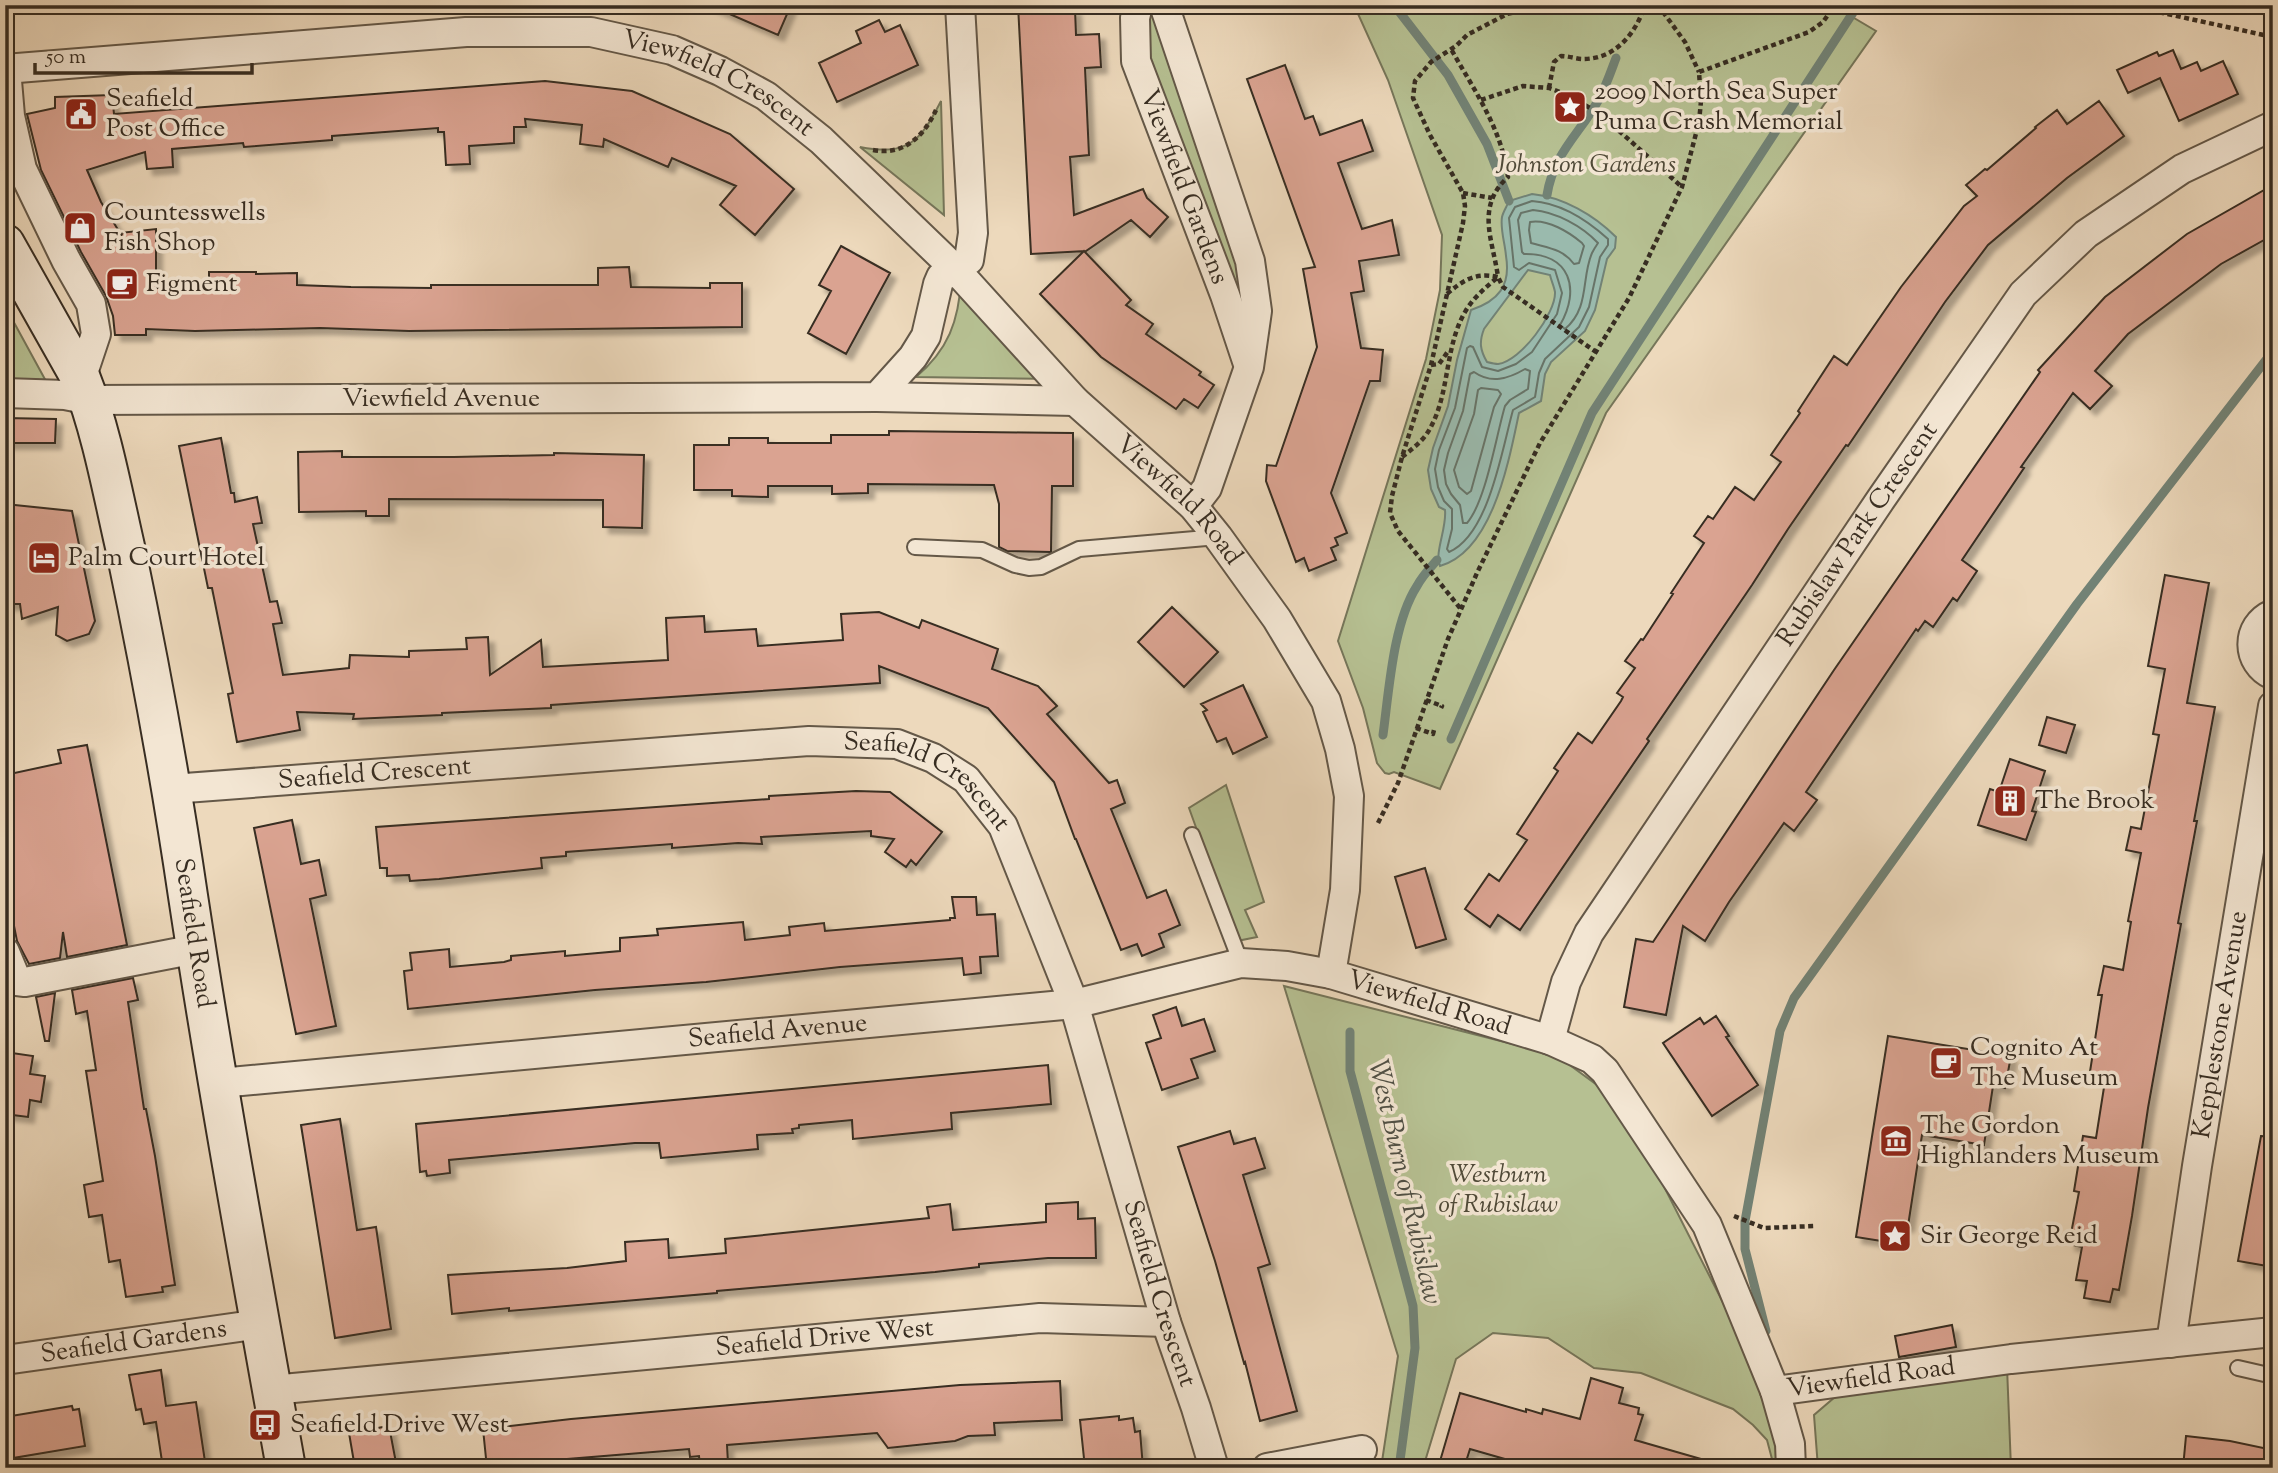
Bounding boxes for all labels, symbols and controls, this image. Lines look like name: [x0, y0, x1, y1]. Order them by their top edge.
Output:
street label: Viewfield Crescent: [619, 21, 822, 146]
scale bar: [35, 32, 252, 76]
text: 50 m: [45, 43, 86, 73]
place label: 2009 North Sea Super Puma Crash Memorial: [1594, 74, 1843, 141]
place label: Seafield Post Office: [106, 81, 225, 148]
street label: Viewfield Gardens: [1130, 84, 1238, 290]
place icon: 2009 North Sea Super Puma Crash Memorial: [1551, 88, 1589, 126]
public building icon: Seafield Post Office: [62, 95, 100, 133]
park label: Johnston Gardens: [1495, 147, 1676, 184]
place label: Countesswells Fish Shop: [104, 195, 265, 262]
shop icon: Countesswells Fish Shop: [61, 209, 99, 247]
cafe icon: Figment: [103, 265, 141, 303]
place label: Figment: [146, 266, 237, 303]
street label: Viewfield Avenue: [342, 381, 540, 418]
street label: Rubislaw Park Crescent: [1768, 415, 1947, 654]
street label: Viewfield Road: [1107, 426, 1251, 573]
hotel icon: Palm Court Hotel: [25, 539, 63, 577]
place label: Palm Court Hotel: [68, 540, 265, 577]
street label: Seafield Crescent: [843, 724, 1019, 839]
street label: Seafield Crescent: [277, 748, 472, 799]
building icon: The Brook: [1991, 782, 2029, 820]
place label: The Brook: [2035, 783, 2155, 820]
street label: Seafield Road: [164, 855, 224, 1011]
street label: Kepplestone Avenue: [2183, 908, 2257, 1141]
street label: Viewfield Road: [1343, 961, 1516, 1046]
street label: Seafield Avenue: [686, 1005, 869, 1058]
place label: Cognito At The Museum: [1970, 1030, 2118, 1097]
cafe icon: Cognito At The Museum: [1927, 1044, 1965, 1082]
water label: West Burn of Rubislaw: [1356, 1056, 1452, 1309]
place label: The Gordon Highlanders Museum: [1920, 1108, 2159, 1175]
museum icon: The Gordon Highlanders Museum: [1877, 1122, 1915, 1160]
park label: Westburn of Rubislaw: [1438, 1157, 1558, 1224]
street label: Seafield Crescent: [1113, 1196, 1206, 1392]
place icon: Sir George Reid: [1876, 1217, 1914, 1255]
place label: Sir George Reid: [1920, 1218, 2098, 1255]
street label: Seafield Gardens: [38, 1310, 229, 1373]
street label: Seafield Drive West: [714, 1310, 935, 1367]
street label: Viewfield Road: [1784, 1348, 1958, 1408]
bus stop icon: Seafield Drive West: [246, 1406, 284, 1444]
place label: Seafield Drive West: [290, 1407, 509, 1444]

